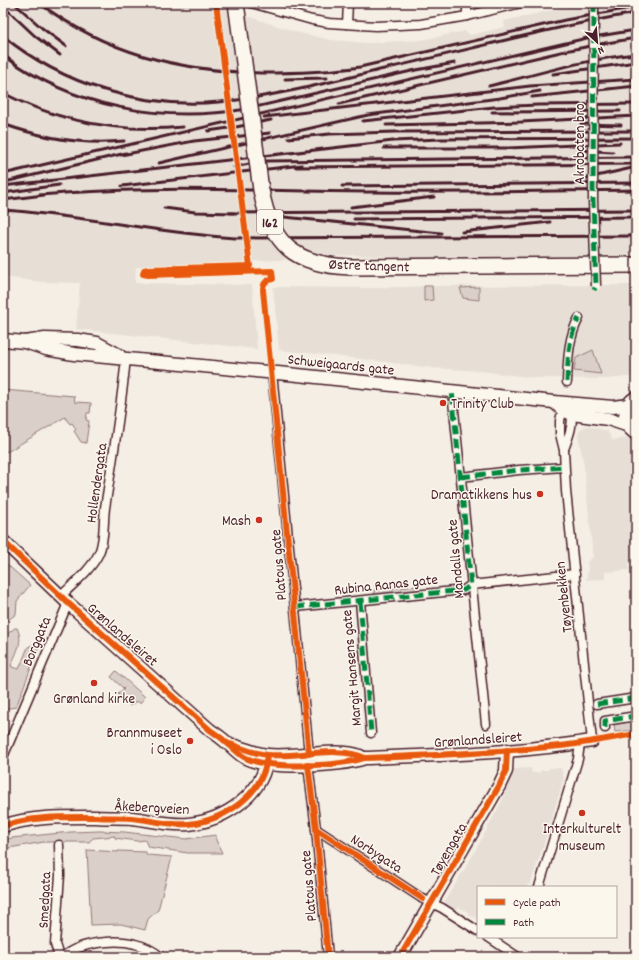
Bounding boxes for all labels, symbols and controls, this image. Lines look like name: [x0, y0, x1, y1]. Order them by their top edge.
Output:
north arrow: [577, 22, 617, 62]
text: N: [594, 41, 606, 58]
street label: Akrobaten bro: [570, 103, 592, 185]
road number: 162: [257, 210, 283, 234]
street label: Østre tangent: [328, 255, 410, 279]
street label: Schweigaards gate: [286, 349, 396, 383]
place label: Trinity Club: [451, 394, 514, 416]
marker: Trinity Club: [438, 398, 448, 408]
street label: Hollendergata: [81, 441, 115, 525]
place label: Dramatikkens hus: [431, 485, 532, 507]
marker: Dramatikkens hus: [535, 489, 545, 499]
place label: Mash: [222, 511, 251, 533]
marker: Mash: [254, 515, 264, 525]
street label: Mandalls gate: [443, 518, 471, 599]
street label: Platous gate: [266, 528, 294, 601]
street label: Tøyenbekken: [550, 560, 580, 633]
street label: Rubina Ranas gate: [333, 570, 440, 602]
street label: Grønlandsleiret: [81, 598, 163, 673]
street label: Margit Hansens gate: [337, 608, 369, 727]
street label: Borggata: [18, 613, 59, 670]
marker: Grønland kirke: [89, 678, 99, 688]
place label: Grønland kirke: [53, 689, 135, 711]
place label: Brannmuseet i Oslo: [107, 723, 182, 762]
street label: Grønlandsleiret: [433, 727, 523, 755]
marker: Brannmuseet i Oslo: [185, 736, 195, 746]
street label: Åkebergveien: [114, 796, 190, 822]
marker: Interkulturelt museum: [577, 808, 587, 818]
street label: Tøyengata: [426, 818, 474, 881]
place label: Interkulturelt museum: [543, 819, 622, 858]
street label: Norbygata: [345, 830, 407, 880]
street label: Platous gate: [296, 849, 324, 922]
street label: Smedgata: [34, 870, 59, 929]
legend: [477, 886, 617, 938]
text: Cycle path: [513, 895, 561, 912]
text: Path: [513, 915, 534, 932]

